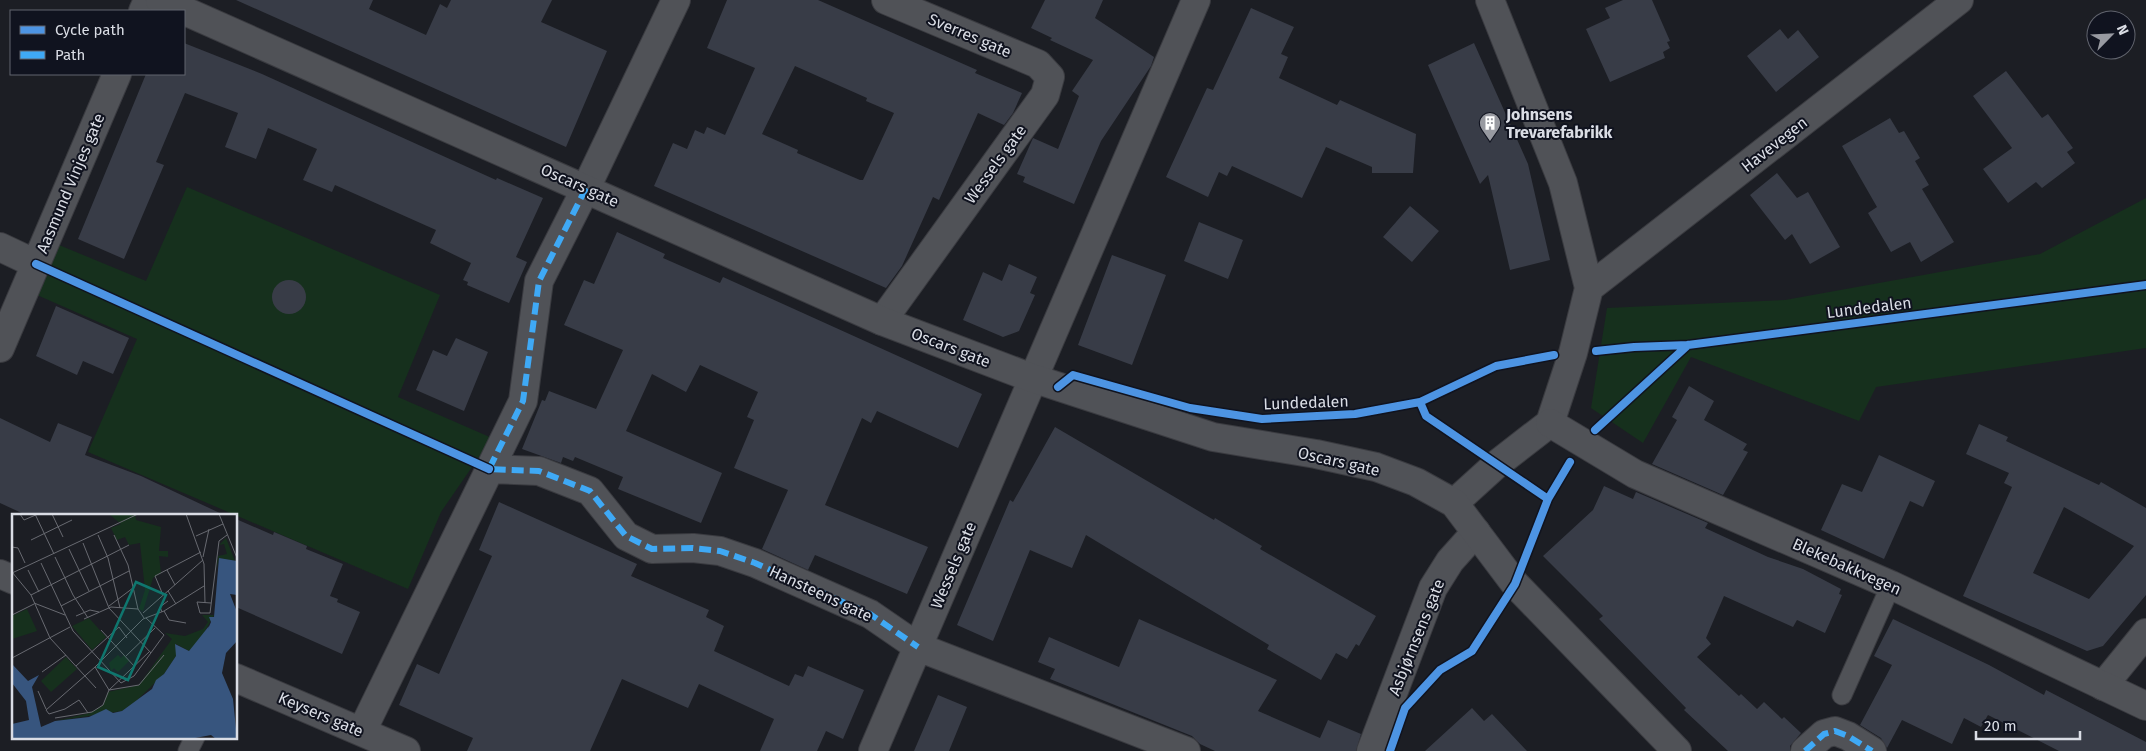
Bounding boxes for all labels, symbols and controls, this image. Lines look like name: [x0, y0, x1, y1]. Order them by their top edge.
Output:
street label: Sverres gate: [925, 9, 1014, 61]
legend: [10, 10, 185, 75]
north arrow: [2086, 10, 2136, 60]
text: Cycle path: [55, 21, 125, 39]
text: N: [2113, 22, 2132, 38]
text: Path: [55, 46, 85, 64]
place label: Johnsens Trevarefabrikk: [1505, 105, 1613, 142]
street label: Aasmund Vinjes gate: [32, 110, 109, 256]
building icon: Johnsens Trevarefabrikk: [1478, 111, 1502, 142]
street label: Havevegen: [1738, 113, 1811, 176]
street label: Wessels gate: [960, 121, 1030, 207]
street label: Oscars gate: [538, 160, 622, 211]
street label: Lundedalen: [1825, 293, 1913, 322]
street label: Oscars gate: [908, 324, 993, 371]
street label: Lundedalen: [1263, 392, 1349, 413]
street label: Oscars gate: [1296, 443, 1382, 480]
inset map: [12, 514, 238, 738]
street label: Wessels gate: [927, 519, 980, 612]
street label: Blekebakkvegen: [1790, 534, 1904, 599]
street label: Hansteens gate: [766, 561, 875, 626]
street label: Asbjørnsens gate: [1384, 576, 1448, 698]
street label: Keysers gate: [275, 688, 366, 741]
scale bar: [1976, 708, 2080, 740]
text: 20 m: [1984, 717, 2017, 735]

